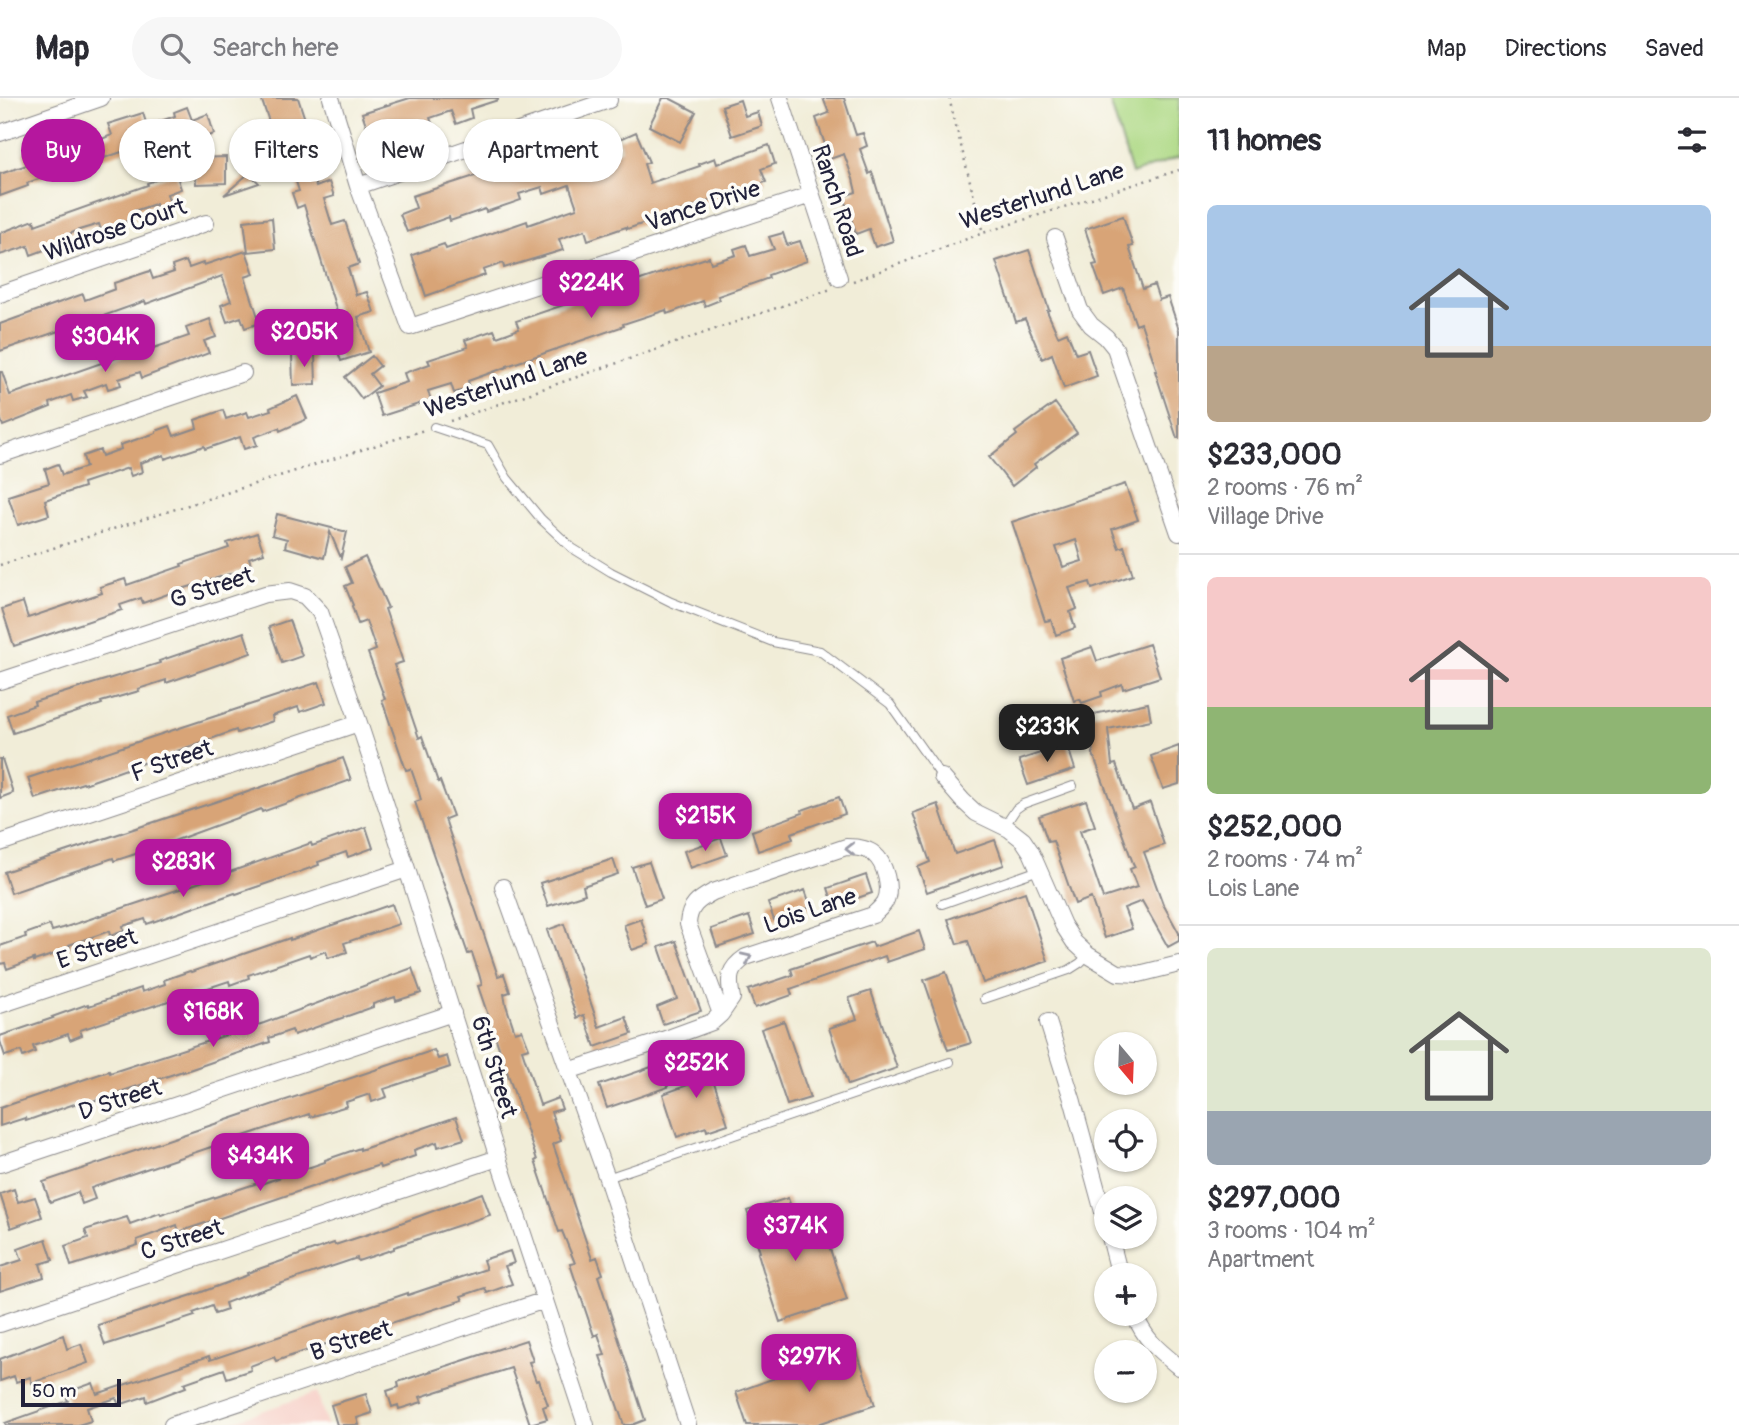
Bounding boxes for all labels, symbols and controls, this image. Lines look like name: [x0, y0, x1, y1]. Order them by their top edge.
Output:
search box: [132, 17, 622, 80]
text: Map: [35, 28, 90, 69]
icon: search: [156, 29, 194, 67]
text: Search here: [212, 32, 339, 64]
text: Map: [1427, 34, 1467, 63]
text: Directions: [1505, 34, 1606, 63]
text: Saved: [1644, 34, 1704, 63]
chip: Buy: [21, 119, 105, 182]
chip: Rent: [119, 119, 215, 182]
chip: Filters: [229, 119, 342, 182]
chip: New: [356, 119, 449, 182]
chip: Apartment: [463, 119, 623, 182]
icon: filters: [1673, 121, 1711, 159]
text: 11 homes: [1207, 122, 1321, 159]
street label: Ranch Road: [805, 141, 869, 261]
street label: Westerlund Lane: [956, 156, 1128, 236]
street label: Vance Drive: [642, 174, 764, 238]
street label: Wildrose Court: [40, 192, 190, 268]
icon: home: [1396, 250, 1522, 376]
pin: $224K: [542, 260, 640, 320]
text: $224K: [558, 268, 624, 297]
pin: $205K: [255, 310, 353, 369]
pin: $304K: [56, 314, 154, 374]
text: $205K: [270, 317, 338, 346]
text: $304K: [71, 322, 139, 351]
street label: Westerlund Lane: [421, 341, 592, 425]
text: $233,000: [1207, 436, 1342, 473]
text: 2 rooms · 76 m²: [1207, 473, 1363, 502]
text: Village Drive: [1207, 502, 1324, 531]
street label: G Street: [167, 561, 258, 615]
icon: home: [1396, 622, 1522, 748]
pin: $233K: [998, 704, 1096, 764]
text: $233K: [1015, 712, 1079, 741]
street label: F Street: [127, 733, 217, 789]
pin: $215K: [656, 794, 754, 853]
text: $215K: [675, 801, 735, 830]
text: $252,000: [1207, 808, 1342, 845]
pin: $283K: [134, 840, 232, 899]
one-way arrow: [845, 841, 855, 857]
text: 2 rooms · 74 m²: [1207, 845, 1363, 874]
text: $283K: [151, 847, 215, 876]
text: Lois Lane: [1207, 874, 1299, 903]
street label: Lois Lane: [760, 882, 860, 940]
street label: E Street: [53, 922, 141, 976]
one-way arrow: [740, 952, 752, 966]
pin: $168K: [164, 990, 262, 1049]
icon: home: [1396, 993, 1522, 1119]
text: $168K: [183, 997, 243, 1026]
street label: 6th Street: [465, 1012, 523, 1122]
north arrow: [1094, 1032, 1157, 1096]
map controls: [1094, 1032, 1157, 1403]
pin: $252K: [647, 1040, 745, 1100]
text: $252K: [664, 1048, 728, 1077]
street label: D Street: [75, 1073, 165, 1127]
button: locate: [1094, 1109, 1157, 1172]
pin: $434K: [211, 1134, 309, 1193]
text: $434K: [227, 1141, 293, 1170]
text: $297,000: [1207, 1179, 1340, 1216]
button: layers: [1094, 1186, 1157, 1249]
pin: $374K: [746, 1204, 844, 1263]
text: $374K: [763, 1211, 827, 1240]
street label: C Street: [137, 1213, 227, 1267]
text: 3 rooms · 104 m²: [1207, 1216, 1376, 1245]
text: Apartment: [1207, 1245, 1314, 1274]
button: +: [1094, 1263, 1157, 1326]
street label: B Street: [307, 1314, 396, 1368]
pin: $297K: [760, 1334, 858, 1394]
button: −: [1094, 1340, 1157, 1403]
text: $297K: [777, 1342, 841, 1371]
scale bar: [21, 1376, 121, 1408]
text: 50 m: [32, 1379, 76, 1403]

